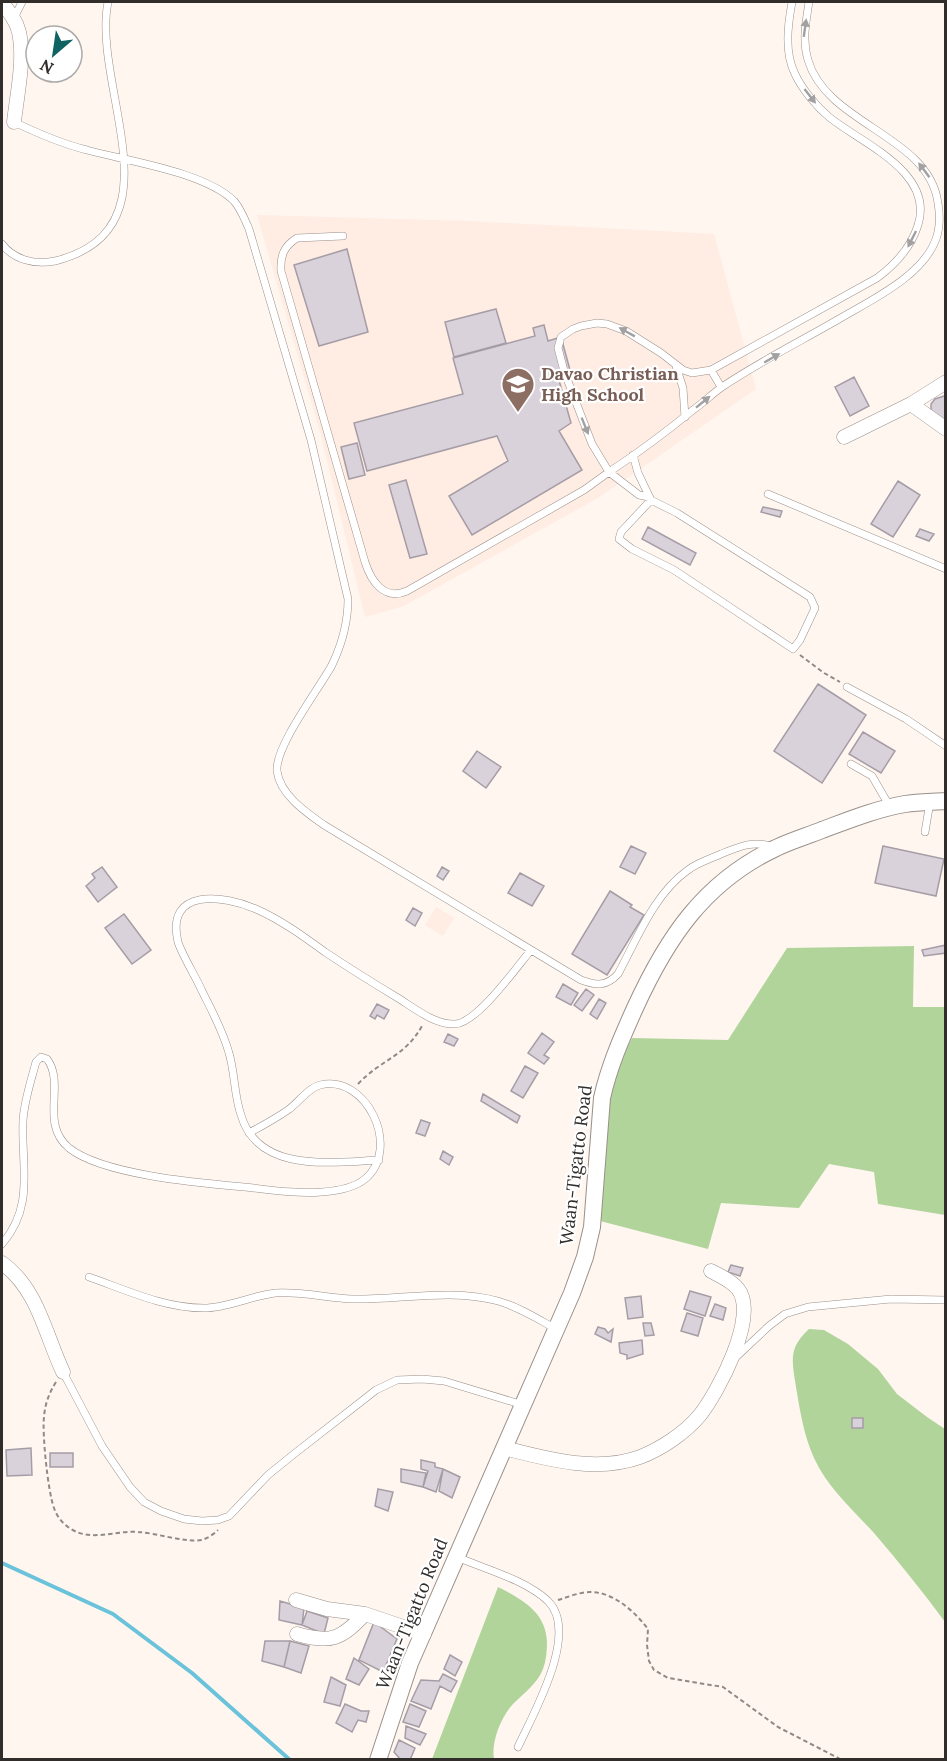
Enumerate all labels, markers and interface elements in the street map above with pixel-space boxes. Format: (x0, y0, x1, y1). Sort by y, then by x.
one-way arrow (800, 18, 809, 37)
north arrow (24, 24, 84, 84)
text: N (36, 55, 57, 79)
one-way arrow (804, 88, 817, 104)
one-way arrow (918, 162, 930, 178)
one-way arrow (907, 231, 917, 248)
one-way arrow (618, 327, 635, 337)
one-way arrow (764, 353, 781, 363)
place label: Davao Christian High School (541, 362, 679, 406)
school or university icon: Davao Christian High School (500, 366, 536, 413)
one-way arrow (695, 396, 710, 409)
one-way arrow (581, 417, 590, 435)
street label: Waan-Tigatto Road (554, 1083, 597, 1246)
street label: Waan-Tigatto Road (371, 1535, 452, 1693)

